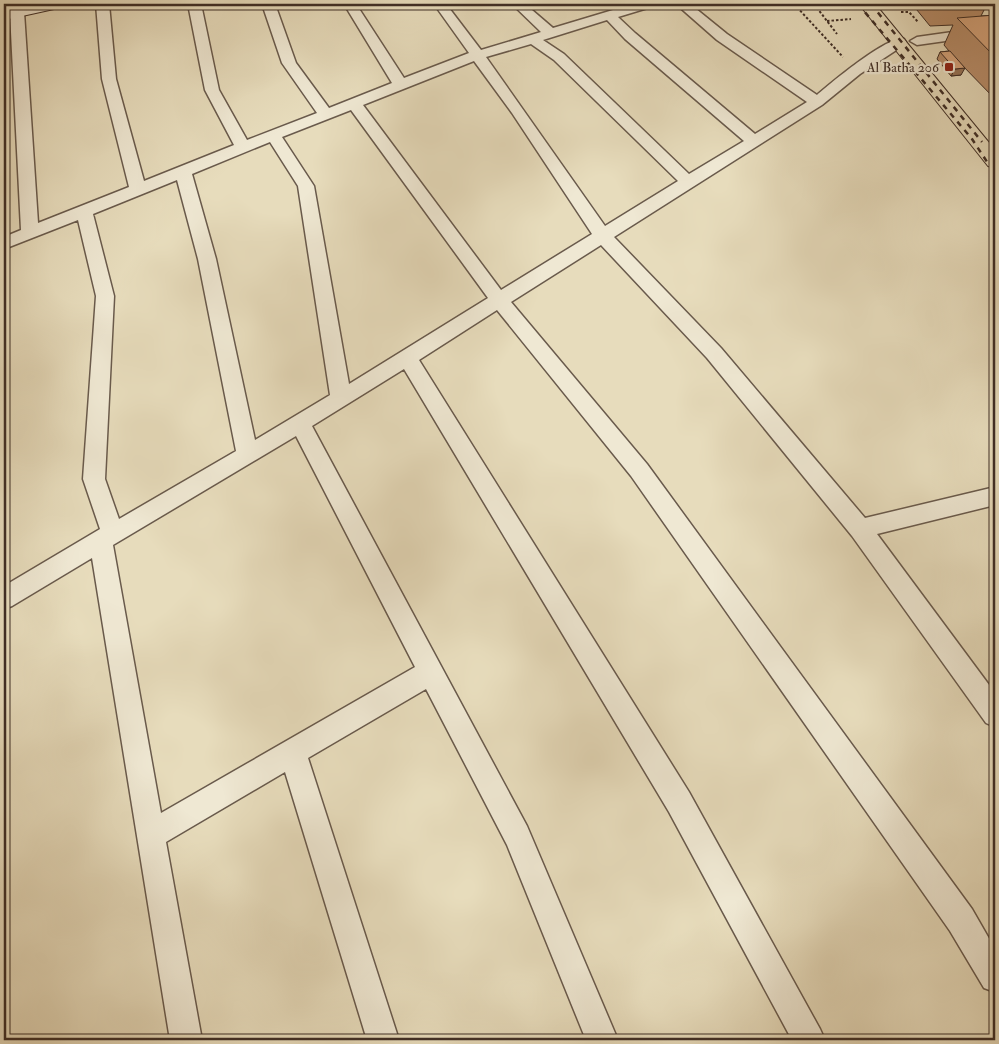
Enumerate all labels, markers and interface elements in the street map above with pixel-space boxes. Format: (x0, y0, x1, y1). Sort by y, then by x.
place label: Al Batha 206 (866, 59, 940, 76)
marker: Al Batha 206 (943, 61, 955, 73)

